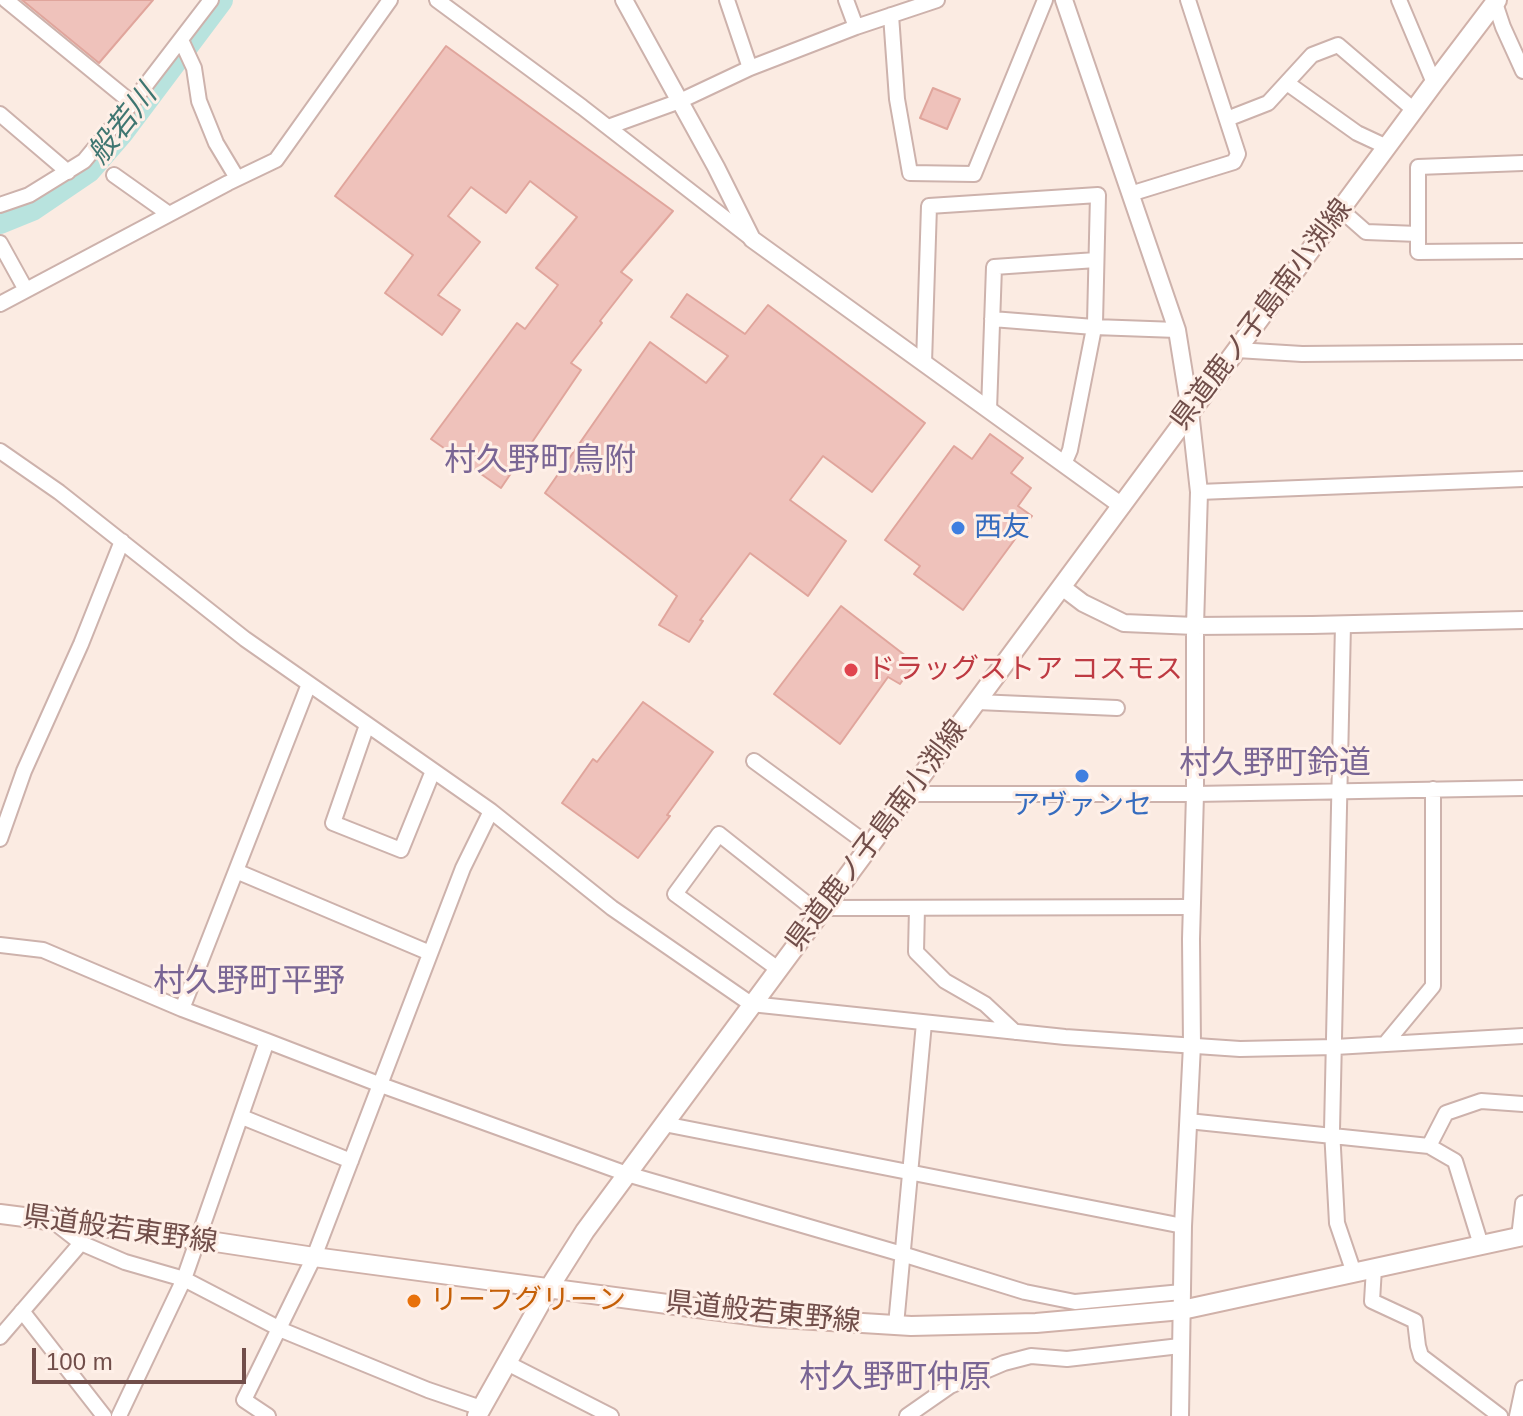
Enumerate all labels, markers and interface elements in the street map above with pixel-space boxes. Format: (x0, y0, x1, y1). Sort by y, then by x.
water label: 般若川 (81, 78, 165, 172)
street label: 県道鹿ノ子島南小渕線 (1164, 193, 1360, 437)
district label: 村久野町鳥附 (444, 442, 636, 480)
place label: 西友 (974, 511, 1030, 545)
marker: 西友 (949, 519, 967, 537)
place label: ドラッグストア コスモス (867, 653, 1183, 687)
marker: ドラッグストア コスモス (842, 661, 860, 679)
street label: 県道鹿ノ子島南小渕線 (779, 714, 975, 958)
district label: 村久野町鈴道 (1179, 745, 1371, 783)
marker: アヴァンセ (1073, 767, 1091, 785)
place label: アヴァンセ (1012, 789, 1152, 823)
district label: 村久野町平野 (153, 963, 345, 1001)
street label: 県道般若東野線 (21, 1200, 219, 1260)
place label: リーフグリーン (430, 1284, 626, 1318)
street label: 県道般若東野線 (664, 1286, 862, 1340)
marker: リーフグリーン (405, 1292, 423, 1310)
scale bar (36, 1332, 250, 1382)
text: 100 m (46, 1348, 113, 1375)
district label: 村久野町仲原 (799, 1359, 991, 1397)

